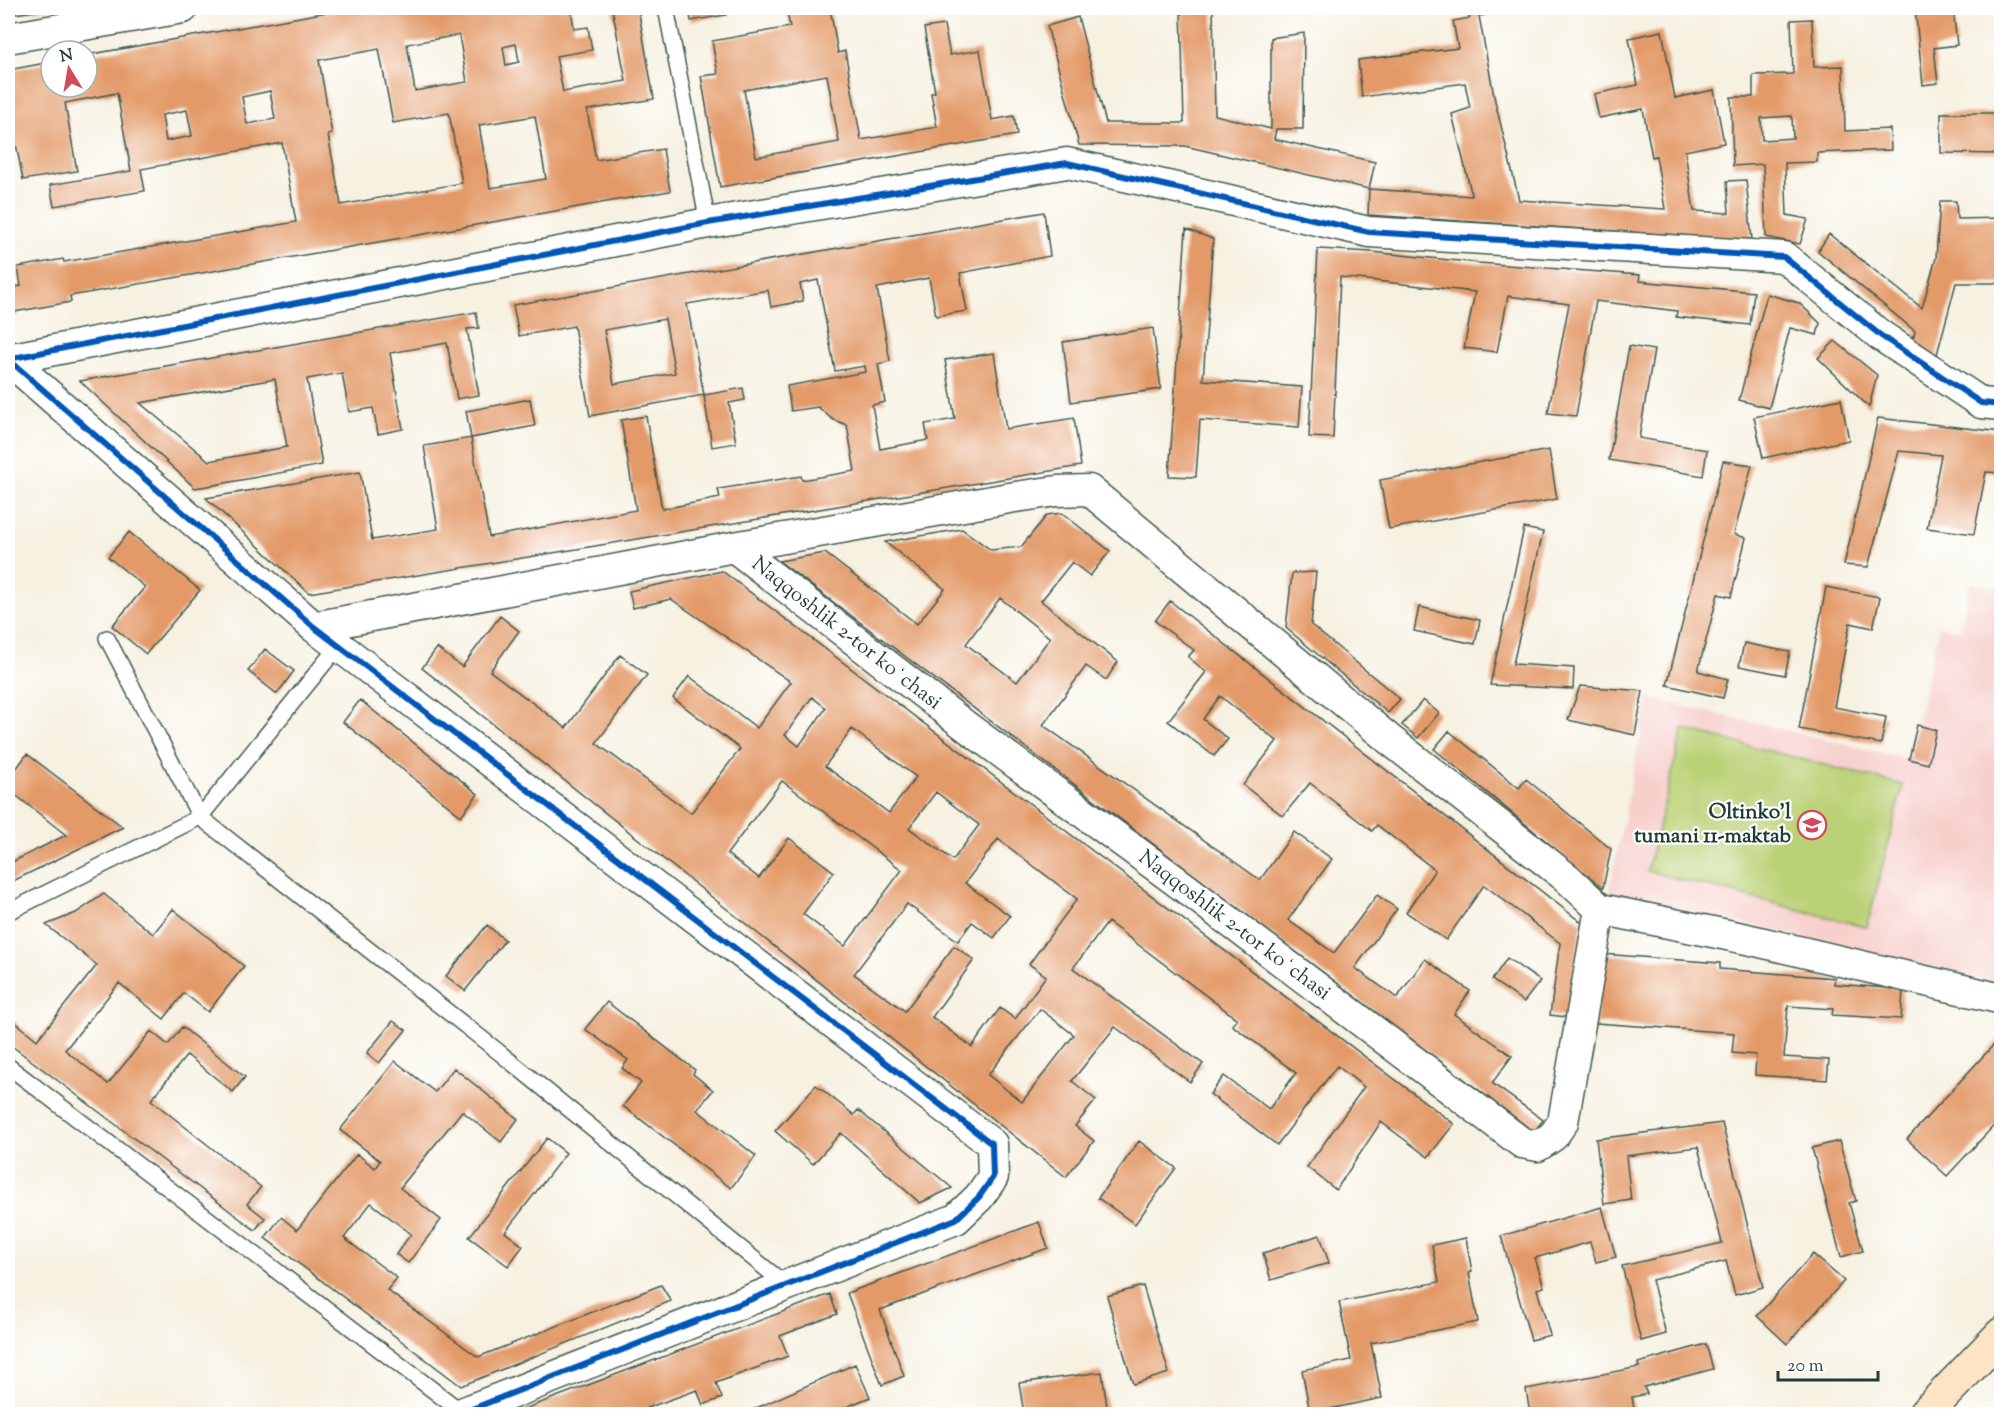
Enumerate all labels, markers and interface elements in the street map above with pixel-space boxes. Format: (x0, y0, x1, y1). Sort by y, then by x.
north arrow (39, 39, 99, 99)
text: N (58, 44, 75, 69)
street label: Naqqoshlik 2-tor koʻchasi (745, 550, 948, 718)
place label: Oltinko'l tumani 11-maktab (1634, 798, 1792, 852)
school or university icon: Oltinko'l tumani 11-maktab (1796, 809, 1828, 841)
street label: Naqqoshlik 2-tor koʻchasi (1131, 844, 1337, 1008)
scale bar (1778, 1344, 1878, 1382)
text: 20 m (1787, 1354, 1824, 1380)

